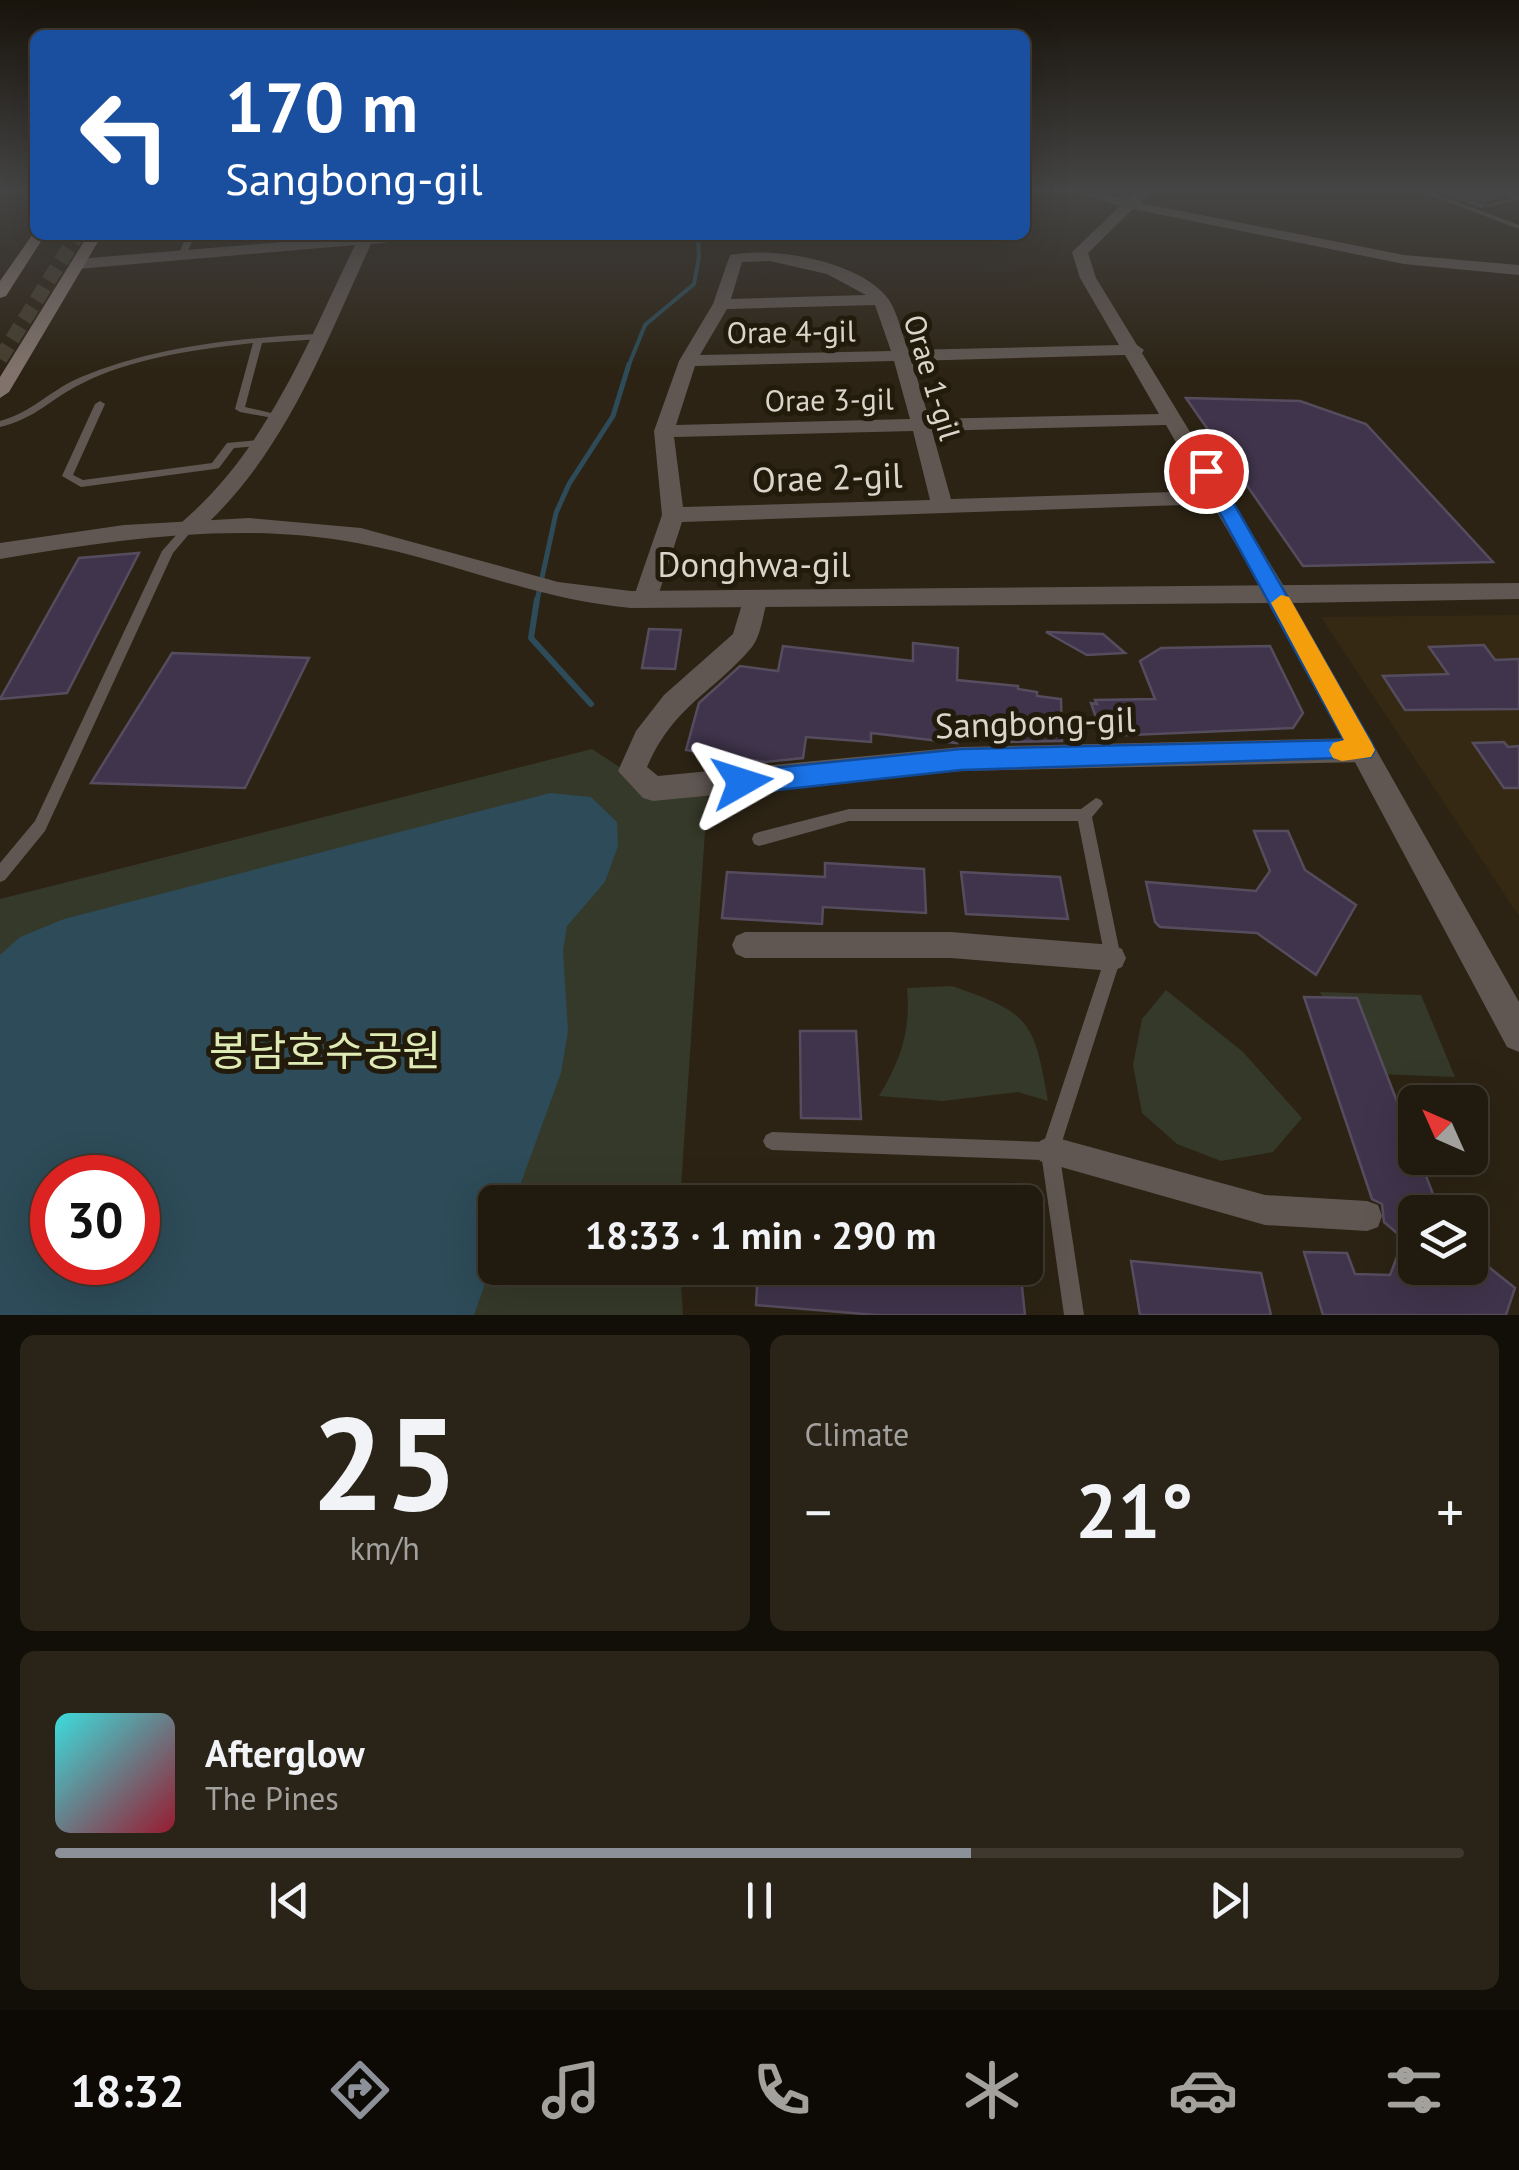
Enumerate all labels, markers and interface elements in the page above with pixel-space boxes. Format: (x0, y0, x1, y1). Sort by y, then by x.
text: 170 m (225, 61, 418, 151)
icon: left (60, 70, 190, 200)
text: Sangbong-gil (225, 149, 483, 207)
street label: Orae 4-gil (726, 310, 856, 352)
street label: Orae 1-gil (896, 310, 971, 445)
street label: Orae 3-gil (764, 378, 894, 420)
pin (1164, 429, 1249, 514)
icon: arrive (1179, 444, 1234, 499)
street label: Orae 2-gil (751, 451, 903, 503)
street label: Donghwa-gil (658, 541, 850, 587)
street label: Sangbong-gil (934, 696, 1136, 748)
position arrow (690, 730, 794, 834)
park label: 봉담호수공원 (209, 1023, 441, 1078)
north arrow (1398, 1085, 1488, 1175)
map controls (1398, 1085, 1488, 1285)
speed limit sign: 30 (30, 1155, 160, 1285)
button: layers (1398, 1195, 1488, 1285)
text: 18:33 · 1 min · 290 m (585, 1210, 936, 1259)
text: 25 (311, 1378, 458, 1546)
text: Climate (805, 1413, 909, 1455)
text: 21° (1075, 1462, 1193, 1559)
text: − (805, 1476, 832, 1547)
text: + (1436, 1476, 1464, 1547)
text: km/h (350, 1527, 420, 1569)
text: Afterglow (205, 1728, 365, 1777)
text: The Pines (205, 1777, 339, 1819)
icon: previous (262, 1873, 317, 1928)
icon: pause (732, 1873, 787, 1928)
icon: next (1202, 1873, 1257, 1928)
icon: directions (325, 2055, 395, 2125)
icon: music (536, 2055, 606, 2125)
icon: phone (747, 2055, 817, 2125)
icon: climate (957, 2055, 1027, 2125)
icon: car (1168, 2055, 1238, 2125)
icon: filters (1379, 2055, 1449, 2125)
text: 18:32 (70, 2061, 185, 2119)

